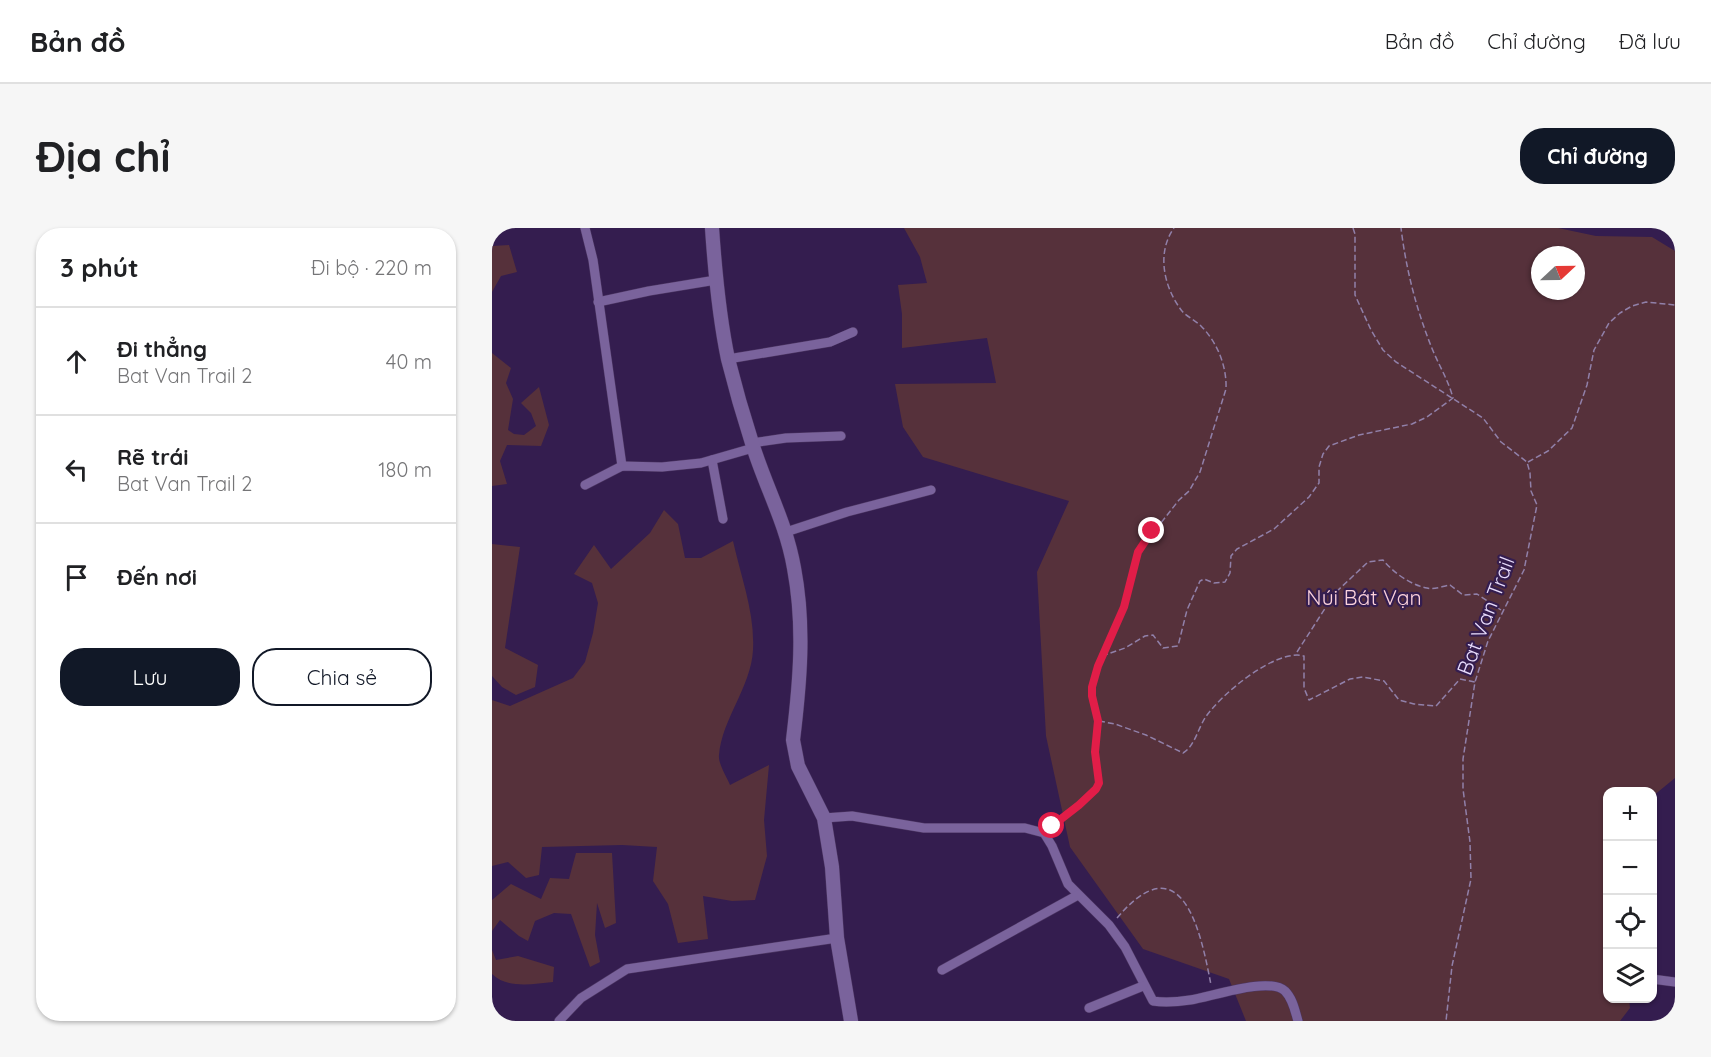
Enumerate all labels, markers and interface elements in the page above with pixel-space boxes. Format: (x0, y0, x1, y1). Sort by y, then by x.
text: Bản đồ (30, 24, 126, 59)
text: Bản đồ (1385, 28, 1454, 54)
text: Chỉ đường (1487, 28, 1586, 54)
text: Đã lưu (1619, 28, 1681, 54)
button: Chỉ đường (1520, 128, 1675, 184)
text: Địa chỉ (36, 130, 170, 183)
north arrow (1531, 246, 1585, 300)
text: 3 phút (60, 251, 139, 284)
text: Đi bộ · 220 m (311, 255, 432, 280)
text: Đi thẳng (117, 335, 207, 363)
icon: ahead (60, 345, 93, 378)
text: 40 m (386, 349, 432, 374)
text: Bat Van Trail 2 (117, 363, 252, 388)
text: Rẽ trái (117, 443, 188, 471)
icon: left (60, 453, 93, 486)
text: 180 m (378, 457, 432, 482)
text: Bat Van Trail 2 (117, 471, 252, 496)
route end (1138, 517, 1164, 543)
street label: Bat Van Trail (1451, 553, 1520, 679)
icon: arrive (60, 561, 93, 594)
text: Đến nơi (117, 563, 197, 591)
park label: Núi Bát Vạn (1306, 584, 1422, 610)
button: Lưu (60, 648, 240, 706)
button: Chia sẻ (252, 648, 432, 706)
map controls (1603, 787, 1657, 1003)
button: + (1603, 787, 1657, 841)
route start (1038, 812, 1064, 838)
button: − (1603, 841, 1657, 895)
button: locate (1603, 895, 1657, 949)
button: layers (1603, 949, 1657, 1003)

